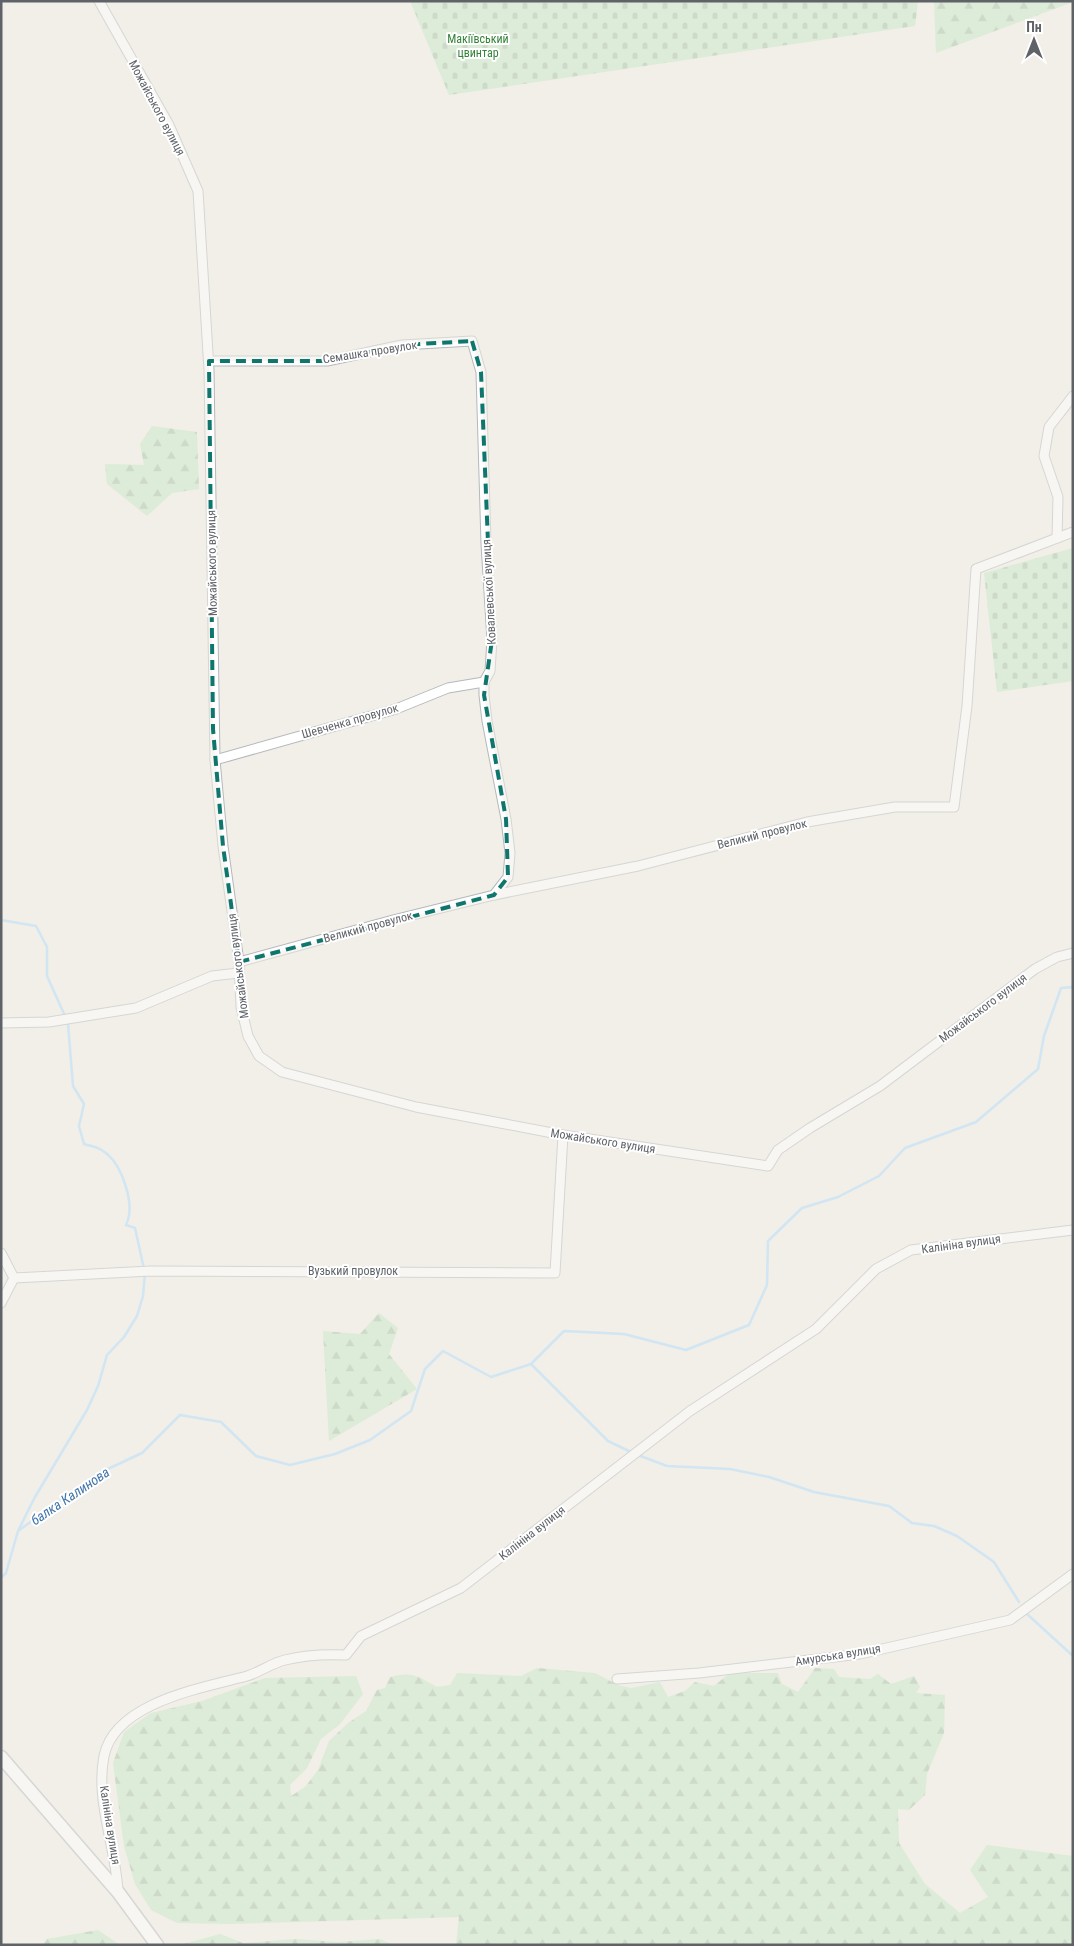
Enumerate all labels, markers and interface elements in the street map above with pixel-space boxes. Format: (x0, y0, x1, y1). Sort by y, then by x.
north arrow (1009, 15, 1059, 65)
text: Пн (1026, 19, 1042, 35)
park label: Макіївський цвинтар (447, 32, 509, 60)
street label: Можайського вулиця (126, 58, 188, 158)
street label: Семашка провулок (322, 338, 418, 366)
street label: Можайського вулиця (204, 510, 220, 616)
street label: Ковалевської вулиця (479, 539, 499, 645)
street label: Шевченка провулок (300, 700, 400, 741)
street label: Великий провулок (716, 816, 808, 852)
street label: Великий провулок (322, 908, 414, 946)
street label: Можайського вулиця (225, 913, 251, 1019)
street label: Можайського вулиця (936, 971, 1030, 1045)
street label: Можайського вулиця (550, 1126, 656, 1156)
street label: Калініна вулиця (920, 1232, 1002, 1256)
street label: Вузький провулок (308, 1264, 398, 1278)
water label: балка Калинова (28, 1464, 112, 1528)
street label: Калініна вулиця (496, 1503, 568, 1563)
street label: Амурська вулиця (794, 1641, 882, 1669)
street label: Калініна вулиця (97, 1784, 123, 1866)

